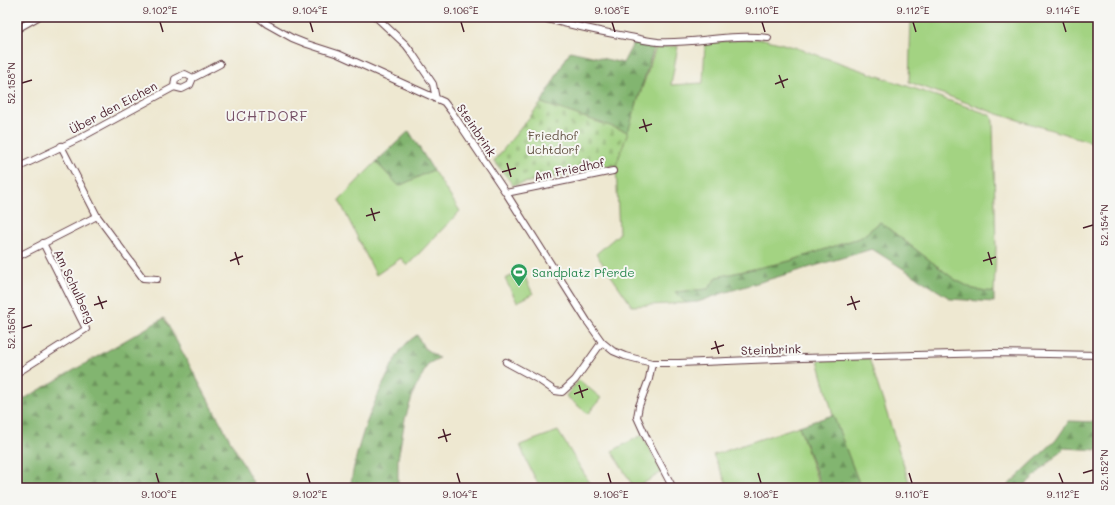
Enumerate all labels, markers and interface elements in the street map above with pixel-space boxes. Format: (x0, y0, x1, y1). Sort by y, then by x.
text: 9.102°E (143, 3, 178, 17)
text: 9.104°E (293, 3, 328, 17)
text: 9.106°E (443, 3, 479, 17)
text: 9.108°E (594, 3, 630, 17)
text: 9.110°E (745, 3, 779, 17)
text: 9.112°E (897, 3, 930, 17)
text: 9.114°E (1046, 3, 1080, 17)
text: 52.158°N (4, 62, 18, 104)
street label: Über den Eichen (66, 77, 160, 137)
street label: Steinbrink (454, 101, 500, 159)
district label: UCHTDORF (226, 106, 308, 125)
park label: Friedhof Uchtdorf (527, 127, 580, 157)
street label: Am Friedhof (532, 154, 606, 184)
text: 52.154°N (1097, 204, 1111, 246)
street label: Am Schulberg (51, 246, 99, 326)
sports icon: Sandplatz Pferde (509, 262, 529, 287)
place label: Sandplatz Pferde (532, 264, 635, 280)
text: 52.156°N (4, 307, 18, 349)
street label: Steinbrink (741, 340, 801, 358)
text: 52.152°N (1097, 449, 1111, 491)
text: 9.100°E (141, 487, 177, 501)
text: 9.102°E (293, 487, 328, 501)
text: 9.104°E (443, 487, 478, 501)
text: 9.106°E (593, 487, 629, 501)
text: 9.108°E (743, 487, 779, 501)
text: 9.110°E (895, 487, 929, 501)
text: 9.112°E (1047, 487, 1080, 501)

